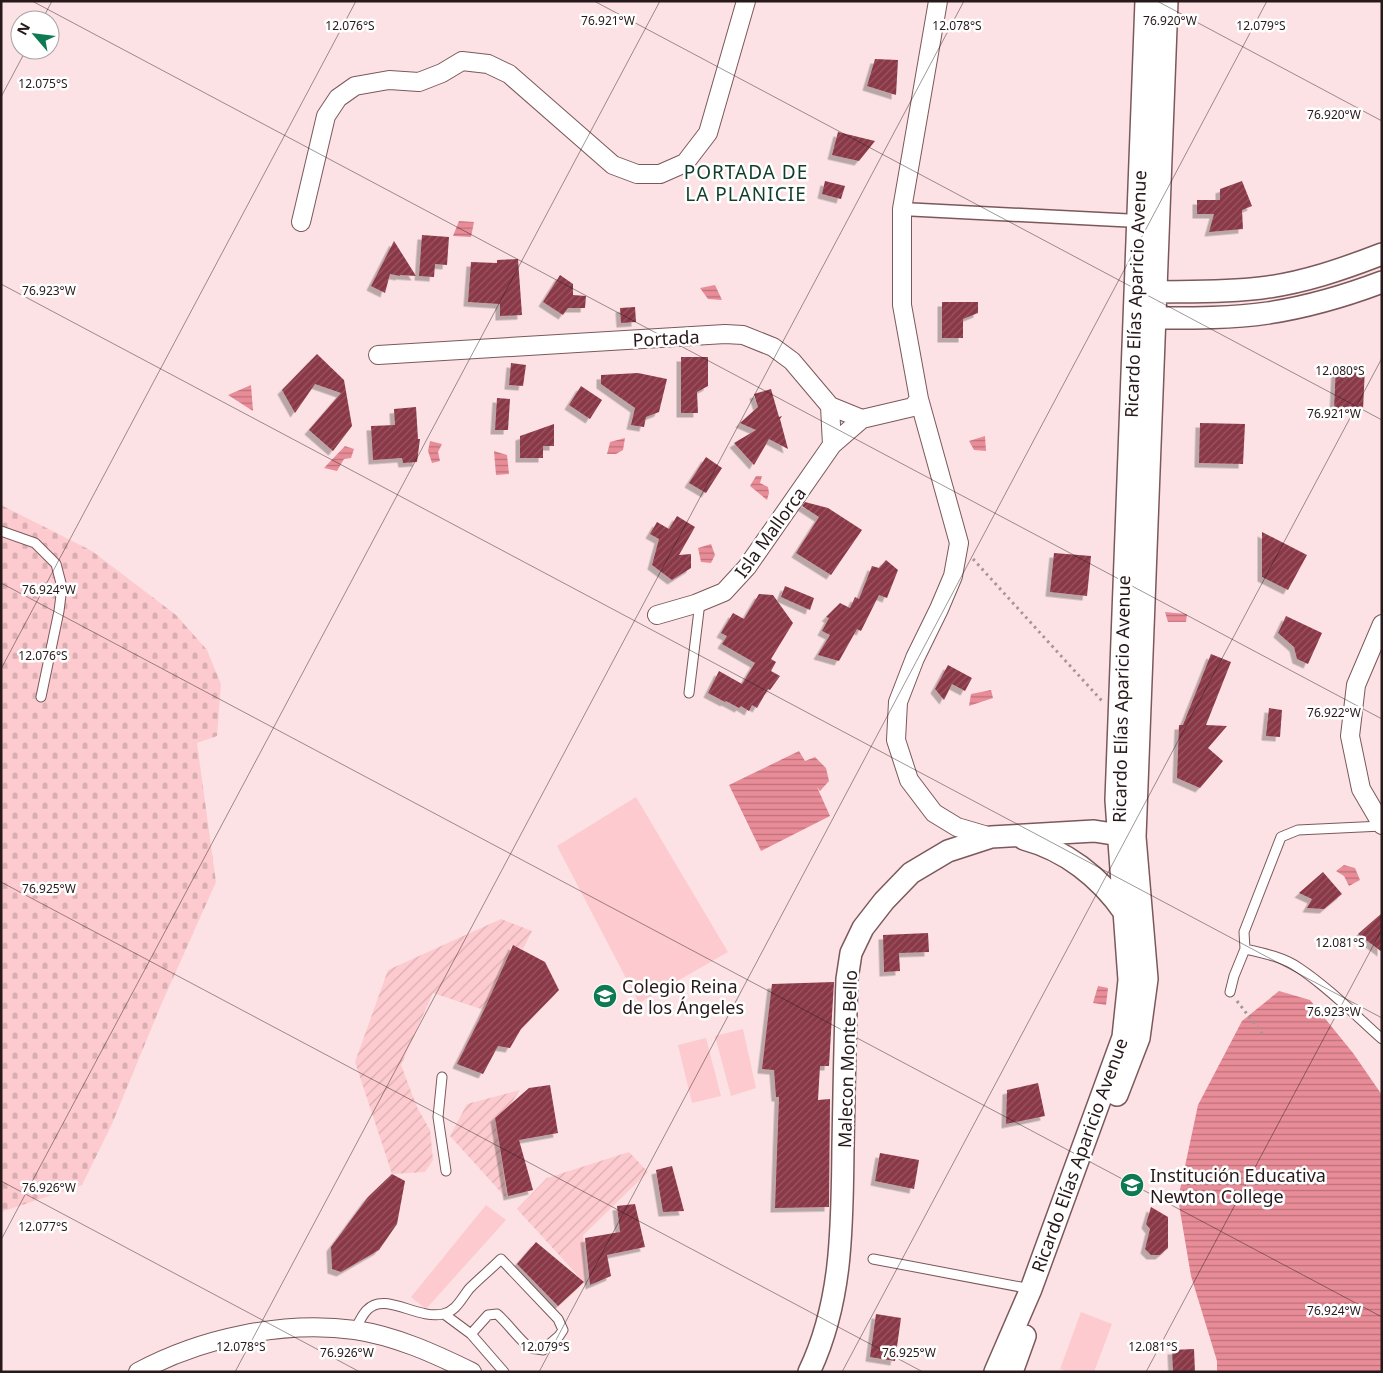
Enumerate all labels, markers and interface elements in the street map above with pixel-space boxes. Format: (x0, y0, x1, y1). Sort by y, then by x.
north arrow (10, 10, 60, 60)
text: 76.921°W (581, 12, 635, 29)
text: 76.920°W (1143, 12, 1197, 29)
text: 12.076°S (325, 17, 375, 34)
text: 12.078°S (932, 17, 982, 34)
text: 12.079°S (1236, 17, 1286, 34)
text: N (12, 19, 34, 38)
text: 12.075°S (18, 75, 68, 92)
text: 76.920°W (1307, 106, 1361, 123)
district label: PORTADA DE LA PLANICIE (684, 159, 808, 207)
street label: Ricardo Elías Aparicio Avenue (1119, 170, 1151, 418)
text: 76.923°W (22, 282, 76, 299)
street label: Portada (632, 324, 700, 352)
text: 12.080°S (1315, 362, 1365, 379)
text: 76.921°W (1307, 405, 1361, 422)
street label: Isla Mallorca (729, 482, 811, 582)
street label: Ricardo Elías Aparicio Avenue (1107, 575, 1135, 823)
text: 76.924°W (22, 581, 76, 598)
text: 12.076°S (18, 647, 68, 664)
text: 76.922°W (1307, 704, 1361, 721)
text: 76.925°W (22, 880, 76, 897)
text: 12.081°S (1315, 934, 1365, 951)
street label: Malecon Monte Bello (832, 970, 862, 1148)
place label: Colegio Reina de los Ángeles (622, 974, 744, 1019)
school or university icon: Colegio Reina de los Ángeles (592, 983, 618, 1009)
text: 76.923°W (1307, 1003, 1361, 1020)
street label: Ricardo Elías Aparicio Avenue (1025, 1034, 1133, 1276)
place label: Institución Educativa Newton College (1150, 1163, 1326, 1208)
school or university icon: Institución Educativa Newton College (1119, 1172, 1145, 1198)
text: 76.926°W (22, 1179, 76, 1196)
text: 12.077°S (18, 1218, 68, 1235)
text: 76.924°W (1307, 1302, 1361, 1319)
text: 12.078°S (216, 1338, 266, 1355)
text: 12.079°S (520, 1338, 570, 1355)
text: 12.081°S (1128, 1338, 1178, 1355)
text: 76.926°W (320, 1344, 374, 1361)
text: 76.925°W (882, 1344, 936, 1361)

